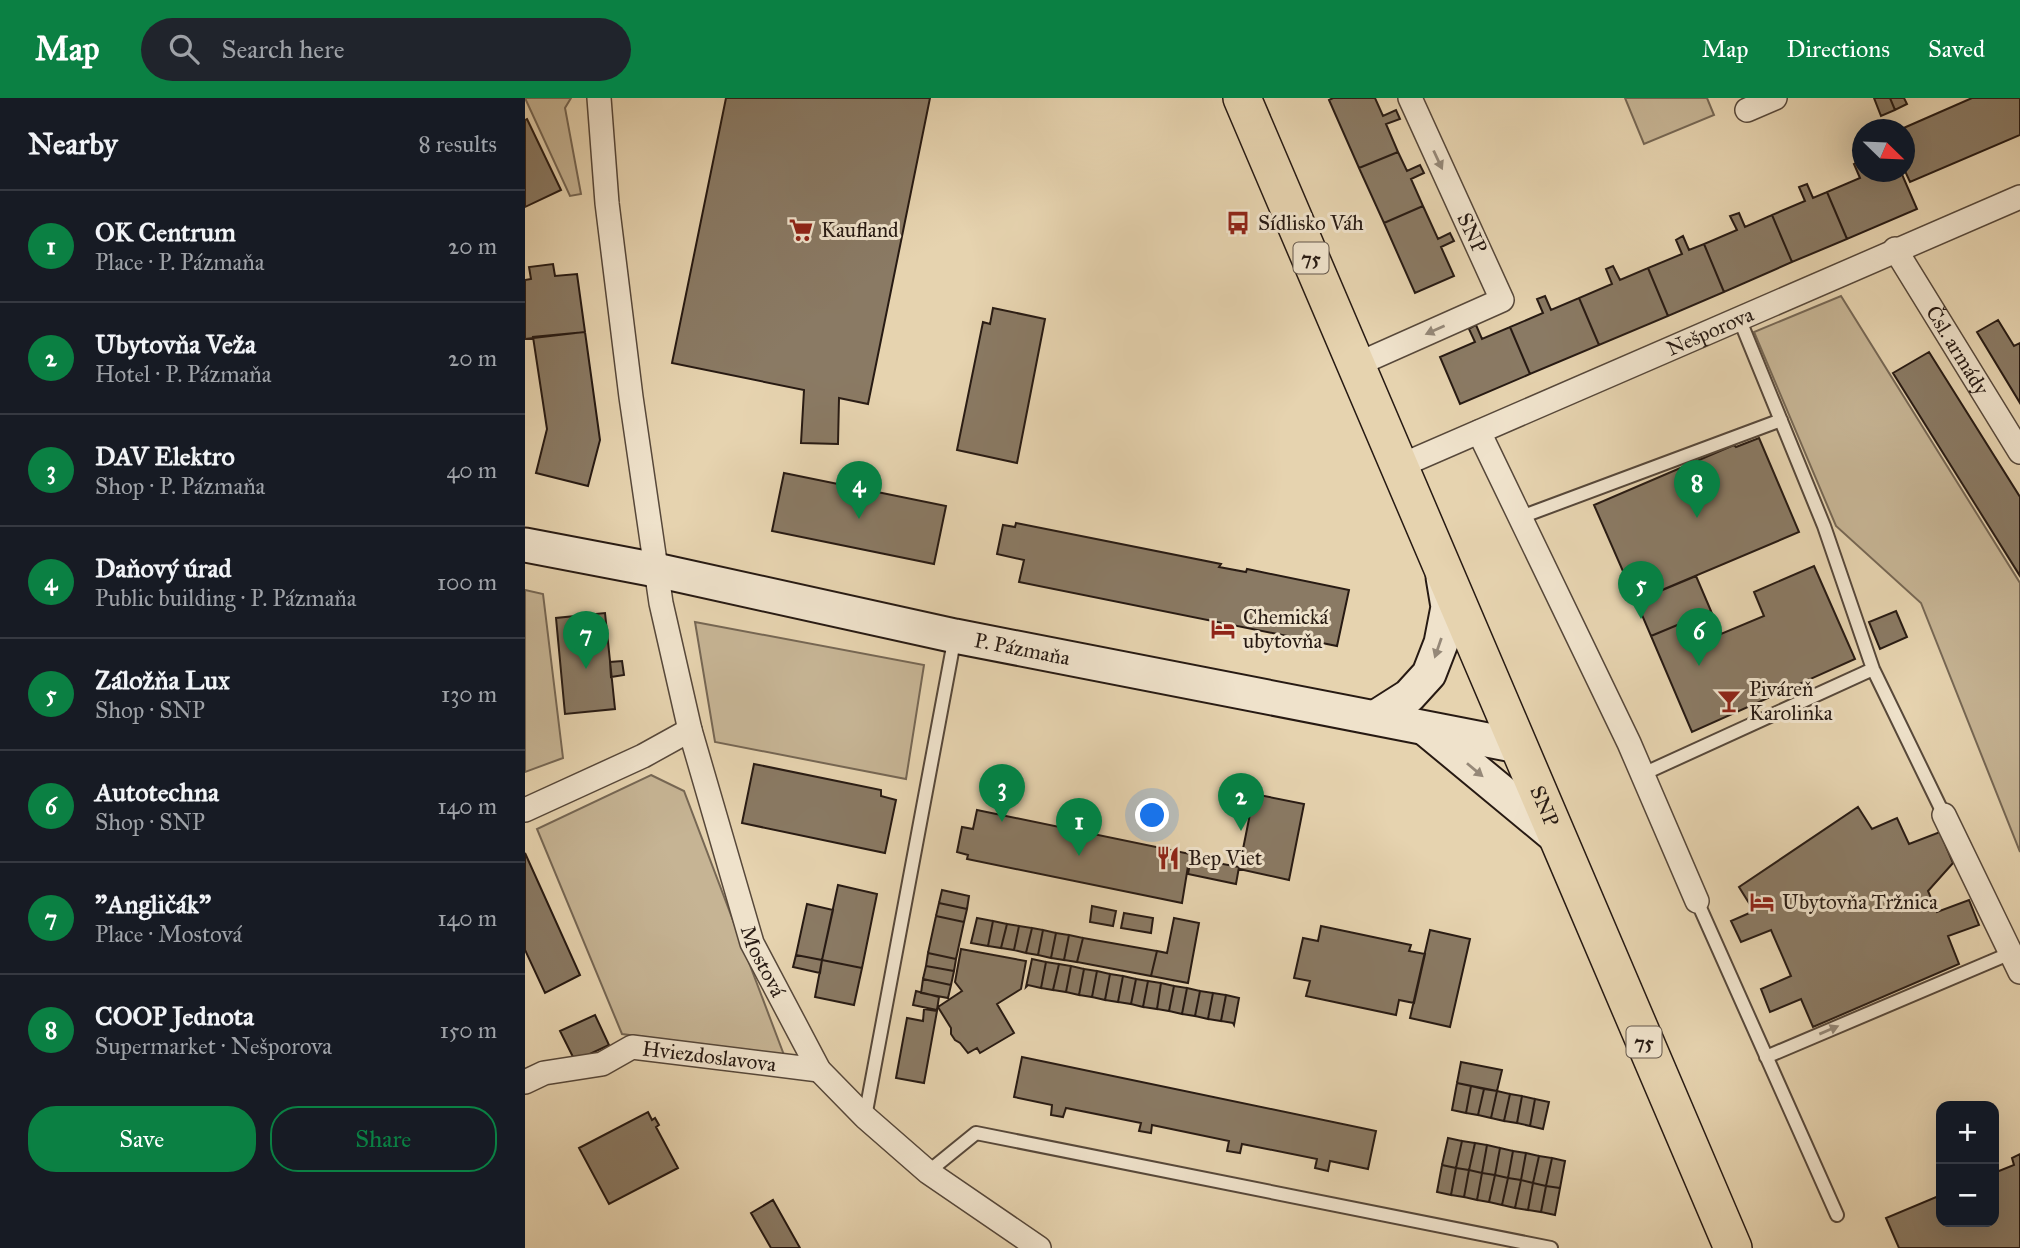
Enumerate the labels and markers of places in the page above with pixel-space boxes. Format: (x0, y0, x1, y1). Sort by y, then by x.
bus stop icon: Sídlisko Váh (1224, 209, 1252, 237)
place label: Sídlisko Váh (1258, 210, 1364, 236)
supermarket icon: Kaufland (787, 216, 815, 244)
place label: Kaufland (821, 217, 899, 243)
pin: 8 (1674, 460, 1720, 518)
pin: 4 (836, 461, 882, 519)
pin: 5 (1618, 561, 1664, 619)
place label: Chemická ubytovňa (1243, 604, 1329, 654)
pin: 6 (1676, 608, 1722, 666)
pin: 7 (563, 611, 609, 669)
hotel icon: Chemická ubytovňa (1209, 615, 1237, 643)
place label: Piváreň Karolinka (1749, 676, 1833, 726)
bar icon: Piváreň Karolinka (1715, 687, 1743, 715)
pin: 3 (979, 764, 1025, 822)
pin: 2 (1218, 773, 1264, 831)
pin: 1 (1056, 798, 1102, 856)
restaurant icon: Bep Viet (1154, 844, 1182, 872)
place label: Bep Viet (1188, 845, 1263, 871)
hotel icon: Ubytovňa Tržnica (1748, 888, 1776, 916)
place label: Ubytovňa Tržnica (1782, 889, 1938, 915)

